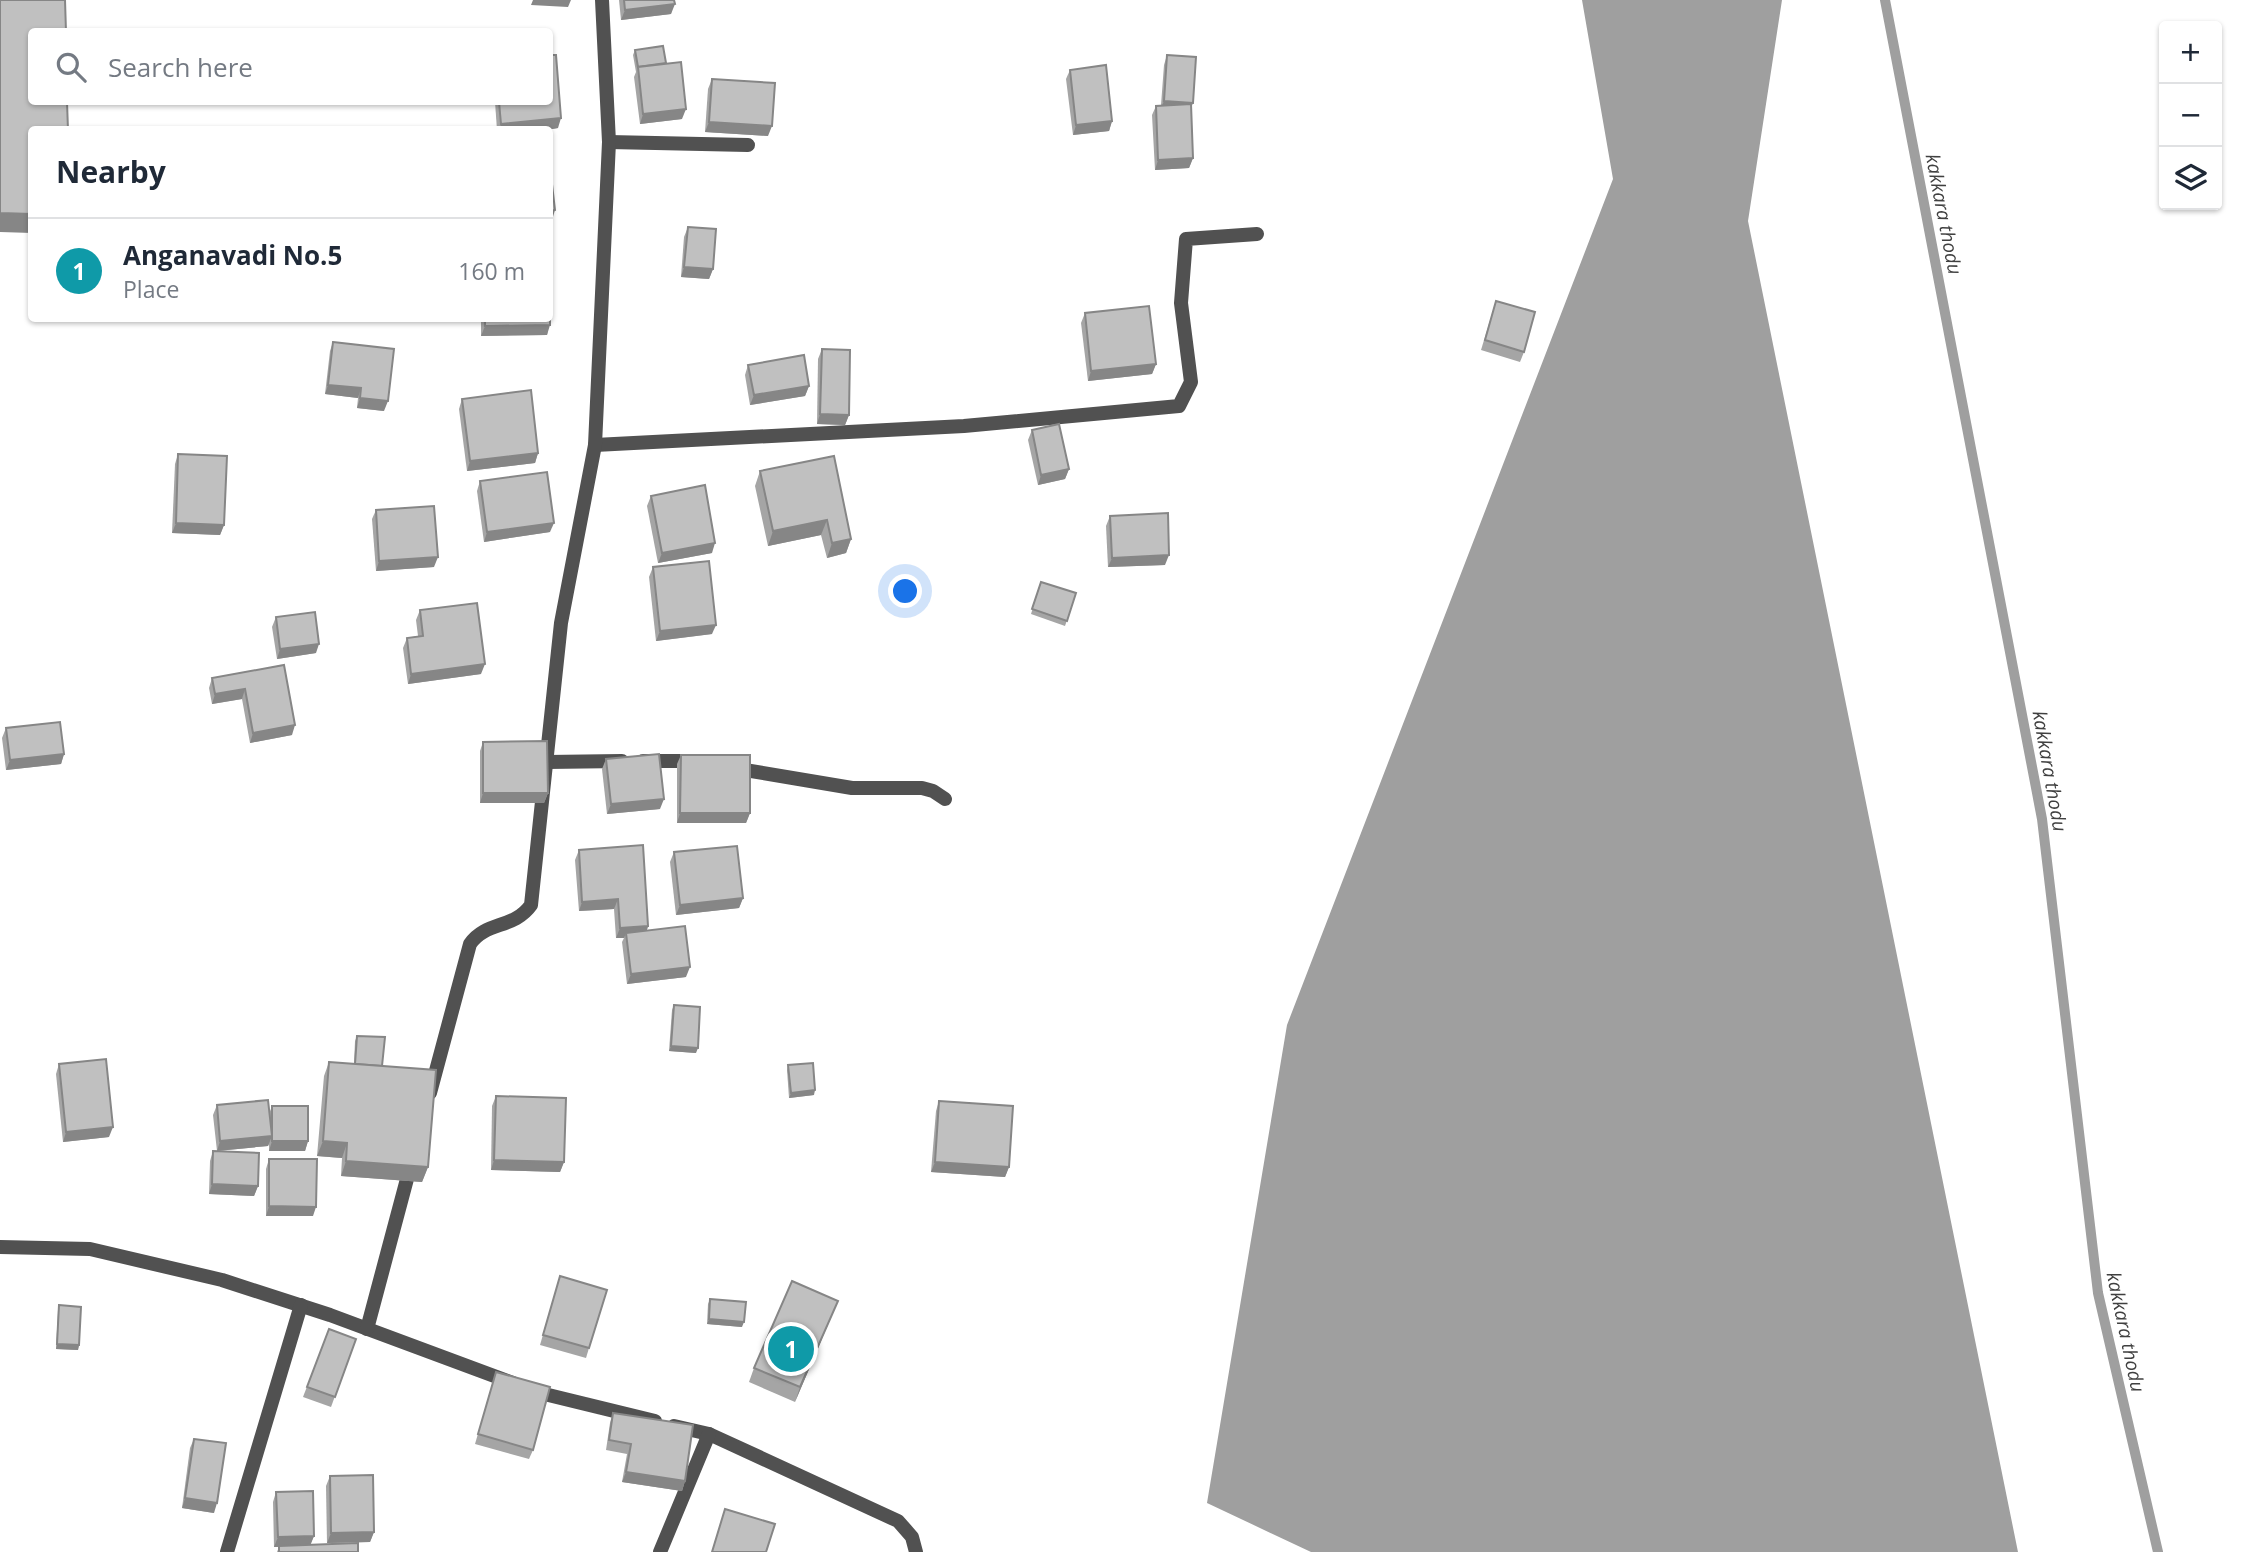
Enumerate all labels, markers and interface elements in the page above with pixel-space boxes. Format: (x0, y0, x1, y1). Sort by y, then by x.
map controls (2159, 21, 2222, 210)
button: + (2159, 21, 2222, 84)
search box (28, 28, 553, 105)
icon: search (52, 48, 90, 86)
text: Search here (108, 49, 253, 85)
button: − (2159, 84, 2222, 147)
button: layers (2159, 147, 2222, 210)
text: Nearby (56, 151, 166, 192)
water label: kakkara thodu (1920, 151, 1968, 277)
text: Anganavadi No.5 (123, 237, 342, 273)
text: 1 (72, 255, 86, 287)
text: 160 m (458, 255, 525, 287)
text: Place (123, 273, 179, 305)
your location (888, 574, 922, 608)
water label: kakkara thodu (2027, 708, 2073, 834)
water label: kakkara thodu (2101, 1269, 2151, 1395)
pin: 1 (768, 1323, 814, 1375)

